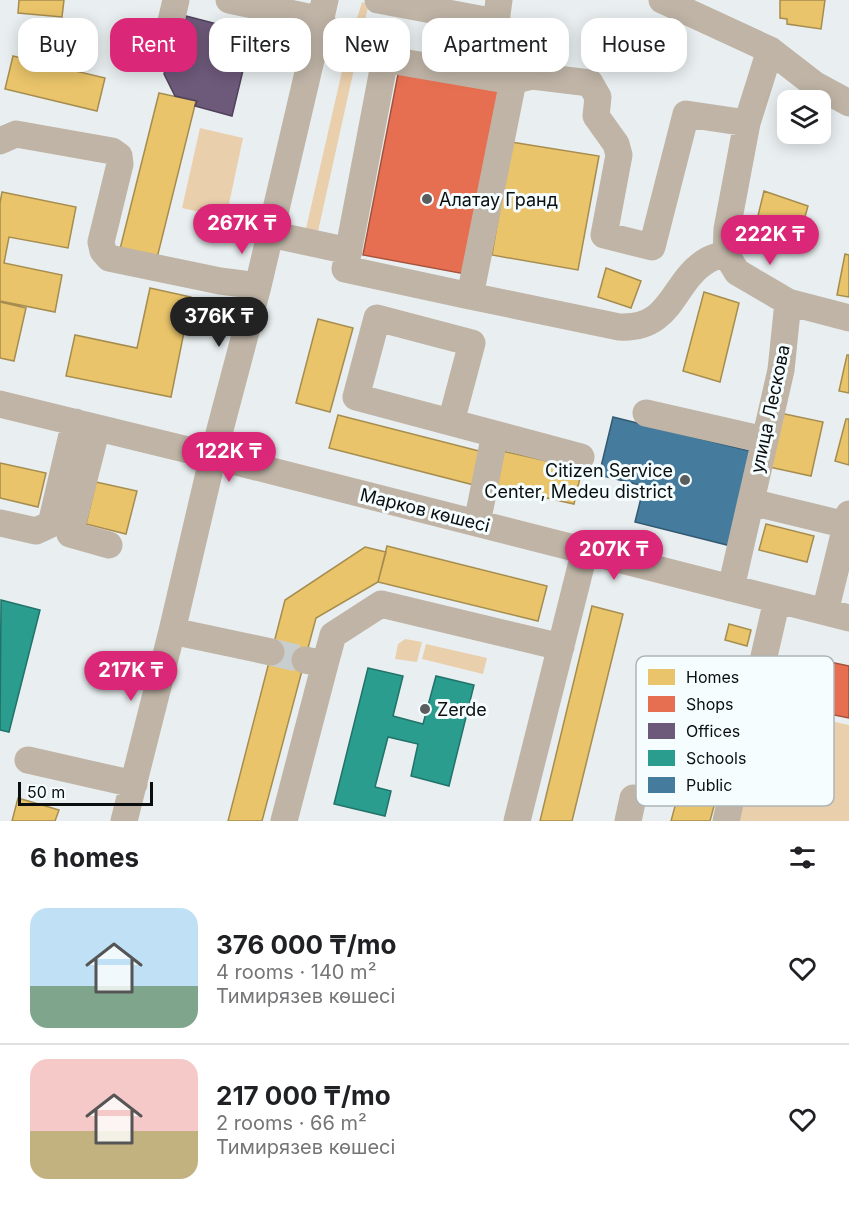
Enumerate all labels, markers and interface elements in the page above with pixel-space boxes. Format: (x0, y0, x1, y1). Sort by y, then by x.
chip: Buy (18, 18, 98, 72)
chip: Rent (110, 18, 197, 72)
chip: Filters (209, 18, 311, 72)
chip: New (323, 18, 410, 72)
chip: Apartment (422, 18, 569, 72)
chip: House (581, 18, 687, 72)
map controls (777, 90, 831, 144)
button: layers (777, 90, 831, 144)
place label: Алатау Гранд (439, 189, 558, 210)
marker: Алатау Гранд (420, 192, 434, 206)
pin: 267K ₸ (193, 204, 291, 255)
text: 267K ₸ (207, 211, 277, 235)
pin: 222K ₸ (721, 215, 819, 266)
text: 222K ₸ (735, 222, 805, 246)
pin: 376K ₸ (170, 297, 268, 348)
text: 376K ₸ (184, 304, 254, 328)
street label: улица Лескова (746, 343, 794, 475)
pin: 122K ₸ (180, 432, 278, 483)
text: 122K ₸ (196, 439, 262, 463)
place label: Citizen Service Center, Medeu district (484, 460, 673, 502)
marker: Citizen Service Center, Medeu district (678, 473, 692, 487)
street label: Марков көшесі (358, 484, 492, 536)
pin: 207K ₸ (565, 530, 663, 581)
text: 207K ₸ (579, 537, 649, 561)
pin: 217K ₸ (82, 651, 180, 702)
legend (636, 656, 834, 806)
text: 217K ₸ (98, 658, 164, 682)
text: Homes (686, 667, 739, 687)
text: Shops (686, 694, 734, 714)
place label: Zerde (437, 699, 487, 720)
marker: Zerde (418, 702, 432, 716)
text: Offices (686, 721, 740, 741)
text: Schools (686, 748, 746, 768)
text: Public (686, 775, 732, 795)
scale bar (18, 779, 153, 806)
text: 50 m (27, 782, 65, 802)
icon: filters (786, 841, 819, 874)
text: 6 homes (30, 842, 139, 873)
text: 376 000 ₸/mo (216, 929, 396, 960)
icon: home (78, 932, 150, 1004)
icon: heart (786, 952, 819, 985)
text: 4 rooms · 140 m² (216, 960, 376, 984)
text: Тимирязев көшесі (216, 984, 395, 1008)
text: 217 000 ₸/mo (216, 1080, 391, 1111)
icon: home (78, 1083, 150, 1155)
icon: heart (786, 1103, 819, 1136)
text: 2 rooms · 66 m² (216, 1111, 367, 1135)
text: Тимирязев көшесі (216, 1135, 395, 1159)

